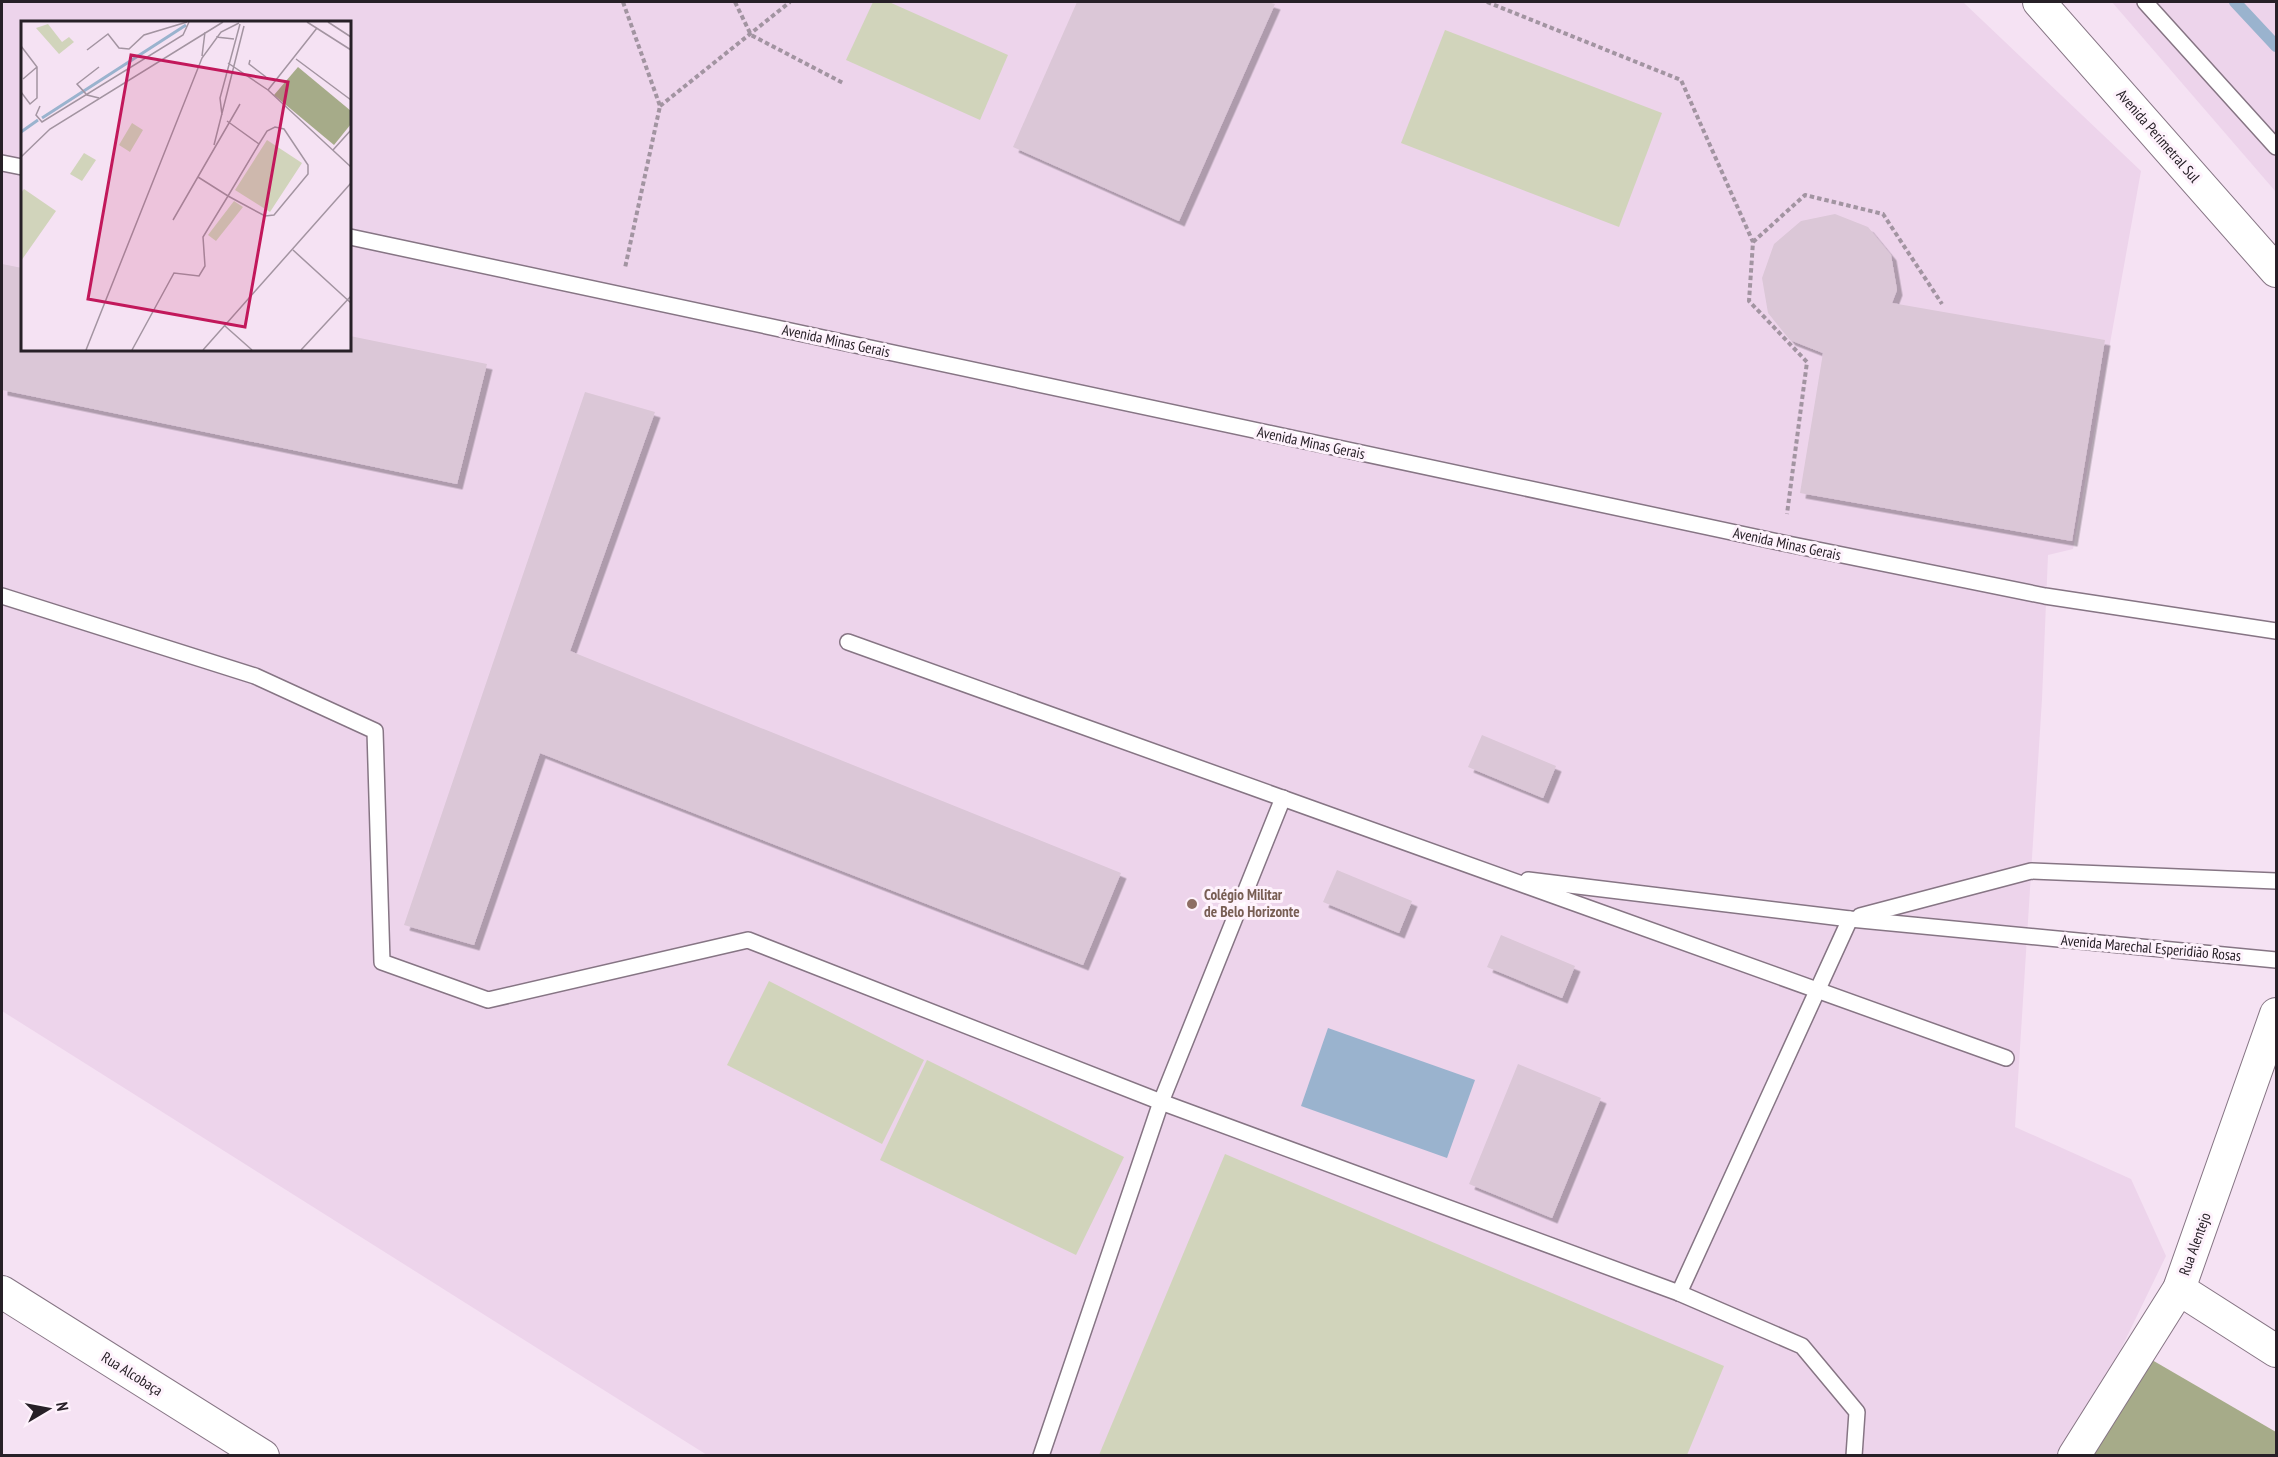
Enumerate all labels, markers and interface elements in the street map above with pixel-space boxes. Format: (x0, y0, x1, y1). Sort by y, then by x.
inset map (21, 21, 351, 351)
street label: Avenida Perimetral Sul (2113, 85, 2204, 187)
street label: Avenida Minas Gerais (780, 320, 892, 361)
street label: Avenida Minas Gerais (1255, 422, 1367, 463)
street label: Avenida Minas Gerais (1731, 523, 1843, 564)
place label: Colégio Militar de Belo Horizonte (1204, 885, 1300, 921)
marker: Colégio Militar de Belo Horizonte (1185, 897, 1199, 911)
street label: Avenida Marechal Esperidião Rosas (2060, 930, 2242, 965)
street label: Rua Alentejo (2174, 1210, 2215, 1278)
street label: Rua Alcobaça (98, 1347, 166, 1400)
north arrow (18, 1379, 78, 1439)
text: N (52, 1400, 73, 1412)

